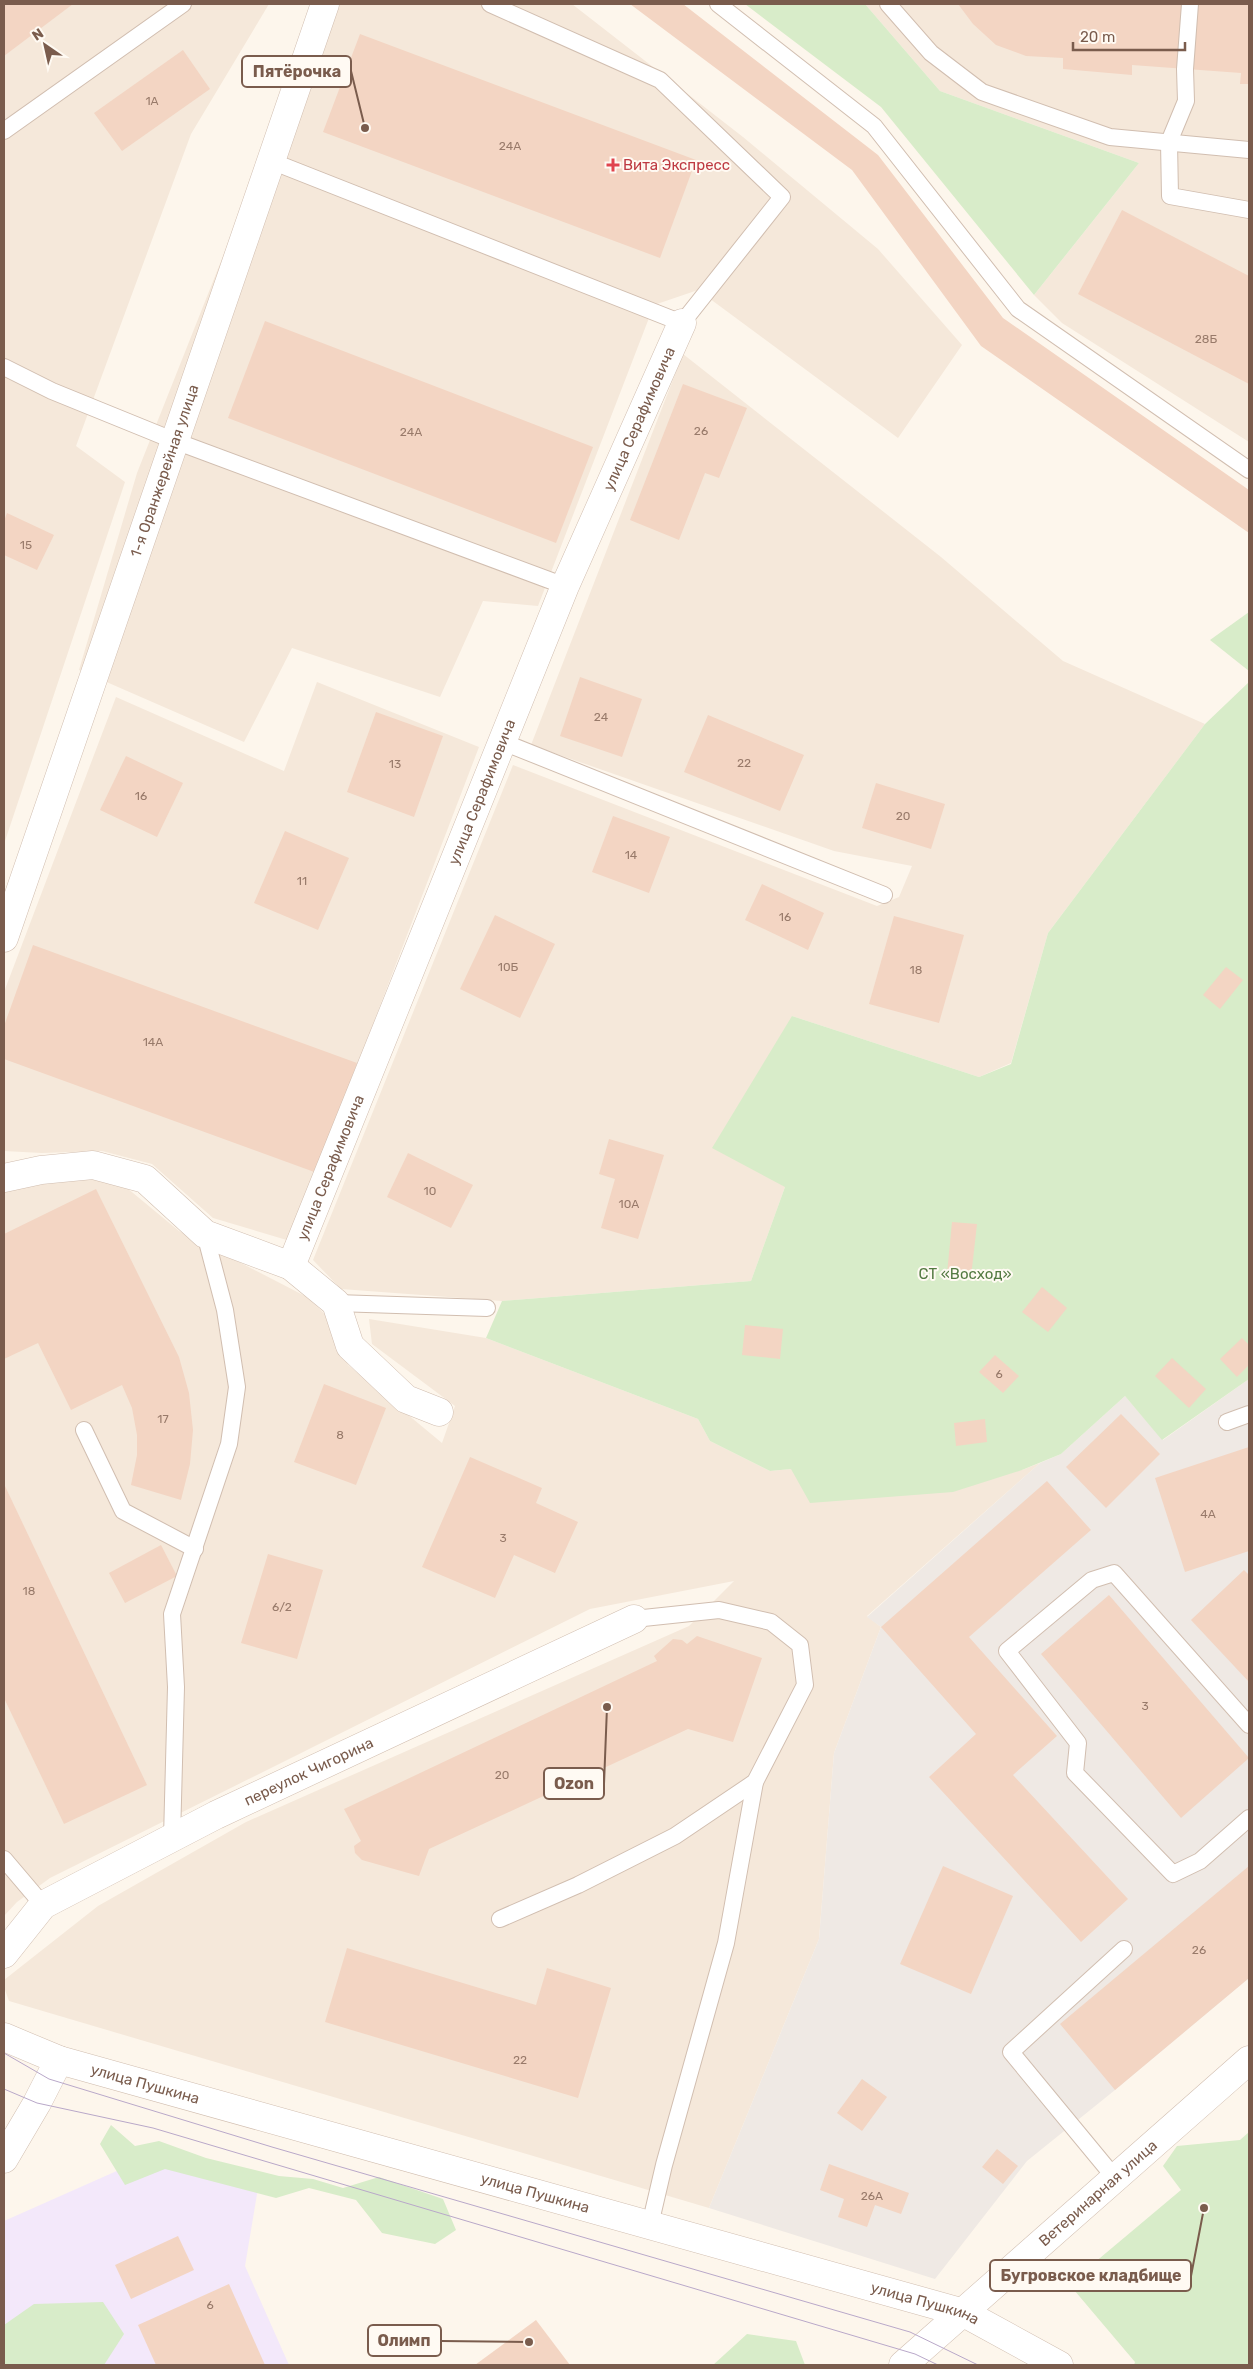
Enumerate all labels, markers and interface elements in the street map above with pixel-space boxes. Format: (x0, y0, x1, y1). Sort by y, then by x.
north arrow (20, 20, 70, 70)
scale bar (1073, 20, 1186, 52)
text: N (29, 25, 47, 45)
text: 20 m (1080, 28, 1115, 46)
callout: Пятёрочка (242, 56, 351, 87)
text: Пятёрочка (253, 62, 341, 81)
house number: 1А (145, 94, 159, 108)
house number: 24А (499, 139, 521, 153)
place label: Вита Экспресс (623, 156, 730, 174)
marker: Вита Экспресс (607, 159, 619, 171)
house number: 28Б (1195, 332, 1217, 346)
street label: улица Серафимовича (600, 344, 679, 494)
street label: 1-я Оранжерейная улица (127, 382, 203, 560)
house number: 26 (694, 424, 708, 438)
house number: 24А (400, 425, 422, 439)
house number: 15 (20, 538, 32, 552)
house number: 24 (594, 710, 609, 724)
street label: улица Серафимовича (445, 717, 519, 867)
house number: 22 (737, 756, 751, 770)
house number: 13 (389, 757, 401, 771)
house number: 16 (135, 789, 147, 803)
house number: 20 (896, 809, 910, 823)
house number: 14 (625, 848, 638, 862)
house number: 11 (297, 874, 307, 888)
house number: 16 (779, 910, 791, 924)
house number: 10Б (498, 960, 519, 974)
house number: 18 (910, 963, 922, 977)
house number: 14А (143, 1035, 163, 1049)
street label: улица Серафимовича (293, 1092, 368, 1243)
house number: 10 (424, 1184, 436, 1198)
house number: 10А (619, 1197, 639, 1211)
park label: СТ «Восход» (918, 1265, 1012, 1283)
house number: 6 (995, 1367, 1003, 1381)
house number: 17 (157, 1412, 169, 1426)
house number: 8 (336, 1428, 344, 1442)
house number: 4А (1200, 1507, 1216, 1521)
house number: 3 (499, 1531, 507, 1545)
house number: 18 (23, 1584, 35, 1598)
house number: 6/2 (272, 1600, 292, 1614)
house number: 3 (1141, 1699, 1149, 1713)
street label: переулок Чигорина (241, 1734, 376, 1810)
house number: 20 (495, 1768, 509, 1782)
callout: Ozon (544, 1768, 604, 1799)
text: Ozon (554, 1774, 594, 1793)
house number: 26 (1192, 1943, 1206, 1957)
house number: 22 (513, 2053, 527, 2067)
street label: улица Пушкина (89, 2060, 202, 2108)
street label: Ветеринарная улица (1035, 2136, 1161, 2250)
street label: улица Пушкина (479, 2169, 592, 2217)
house number: 26А (861, 2189, 883, 2203)
callout: Бугровское кладбище (990, 2260, 1191, 2291)
text: Бугровское кладбище (1000, 2266, 1182, 2285)
street label: улица Пушкина (869, 2278, 982, 2328)
house number: 6 (206, 2298, 214, 2312)
callout: Олимп (368, 2325, 441, 2356)
text: Олимп (377, 2331, 431, 2350)

